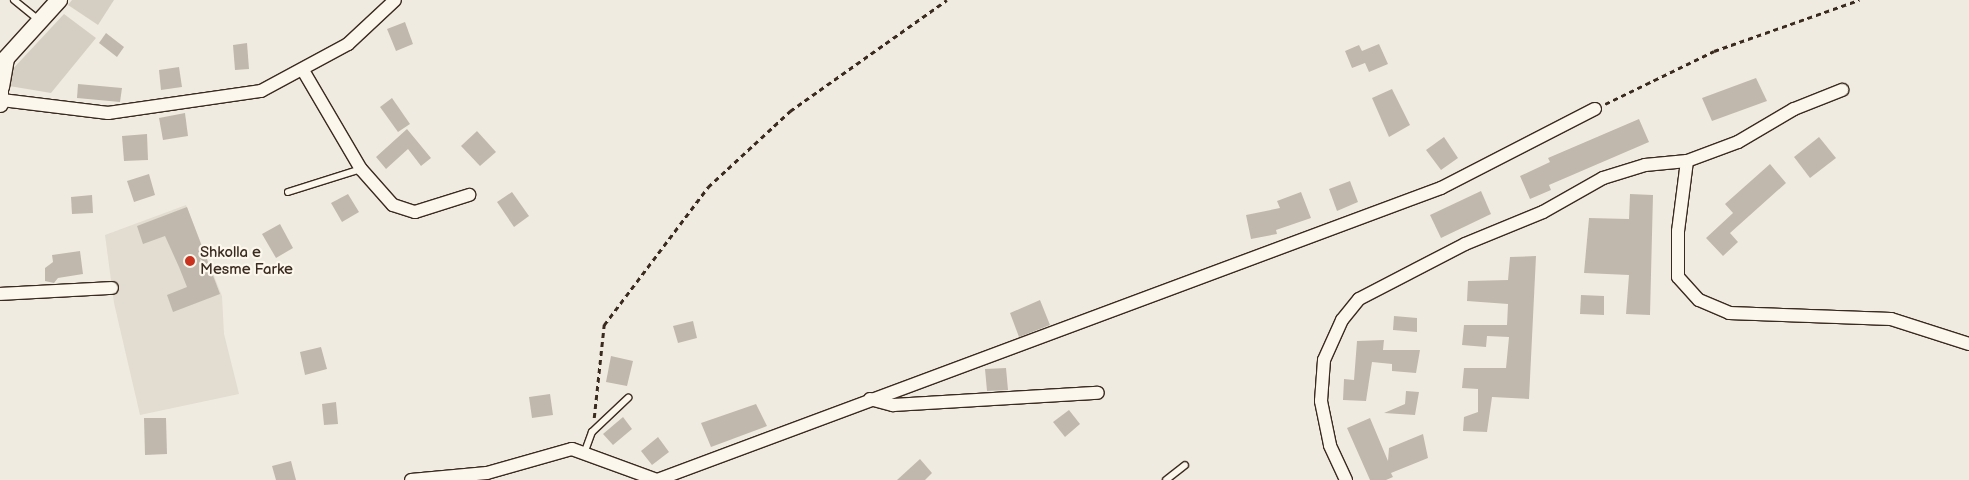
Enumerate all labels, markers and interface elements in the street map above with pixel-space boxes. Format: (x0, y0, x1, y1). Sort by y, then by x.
place label: Shkolla e Mesme Farke (200, 243, 293, 278)
marker: Shkolla e Mesme Farke (184, 255, 196, 267)

